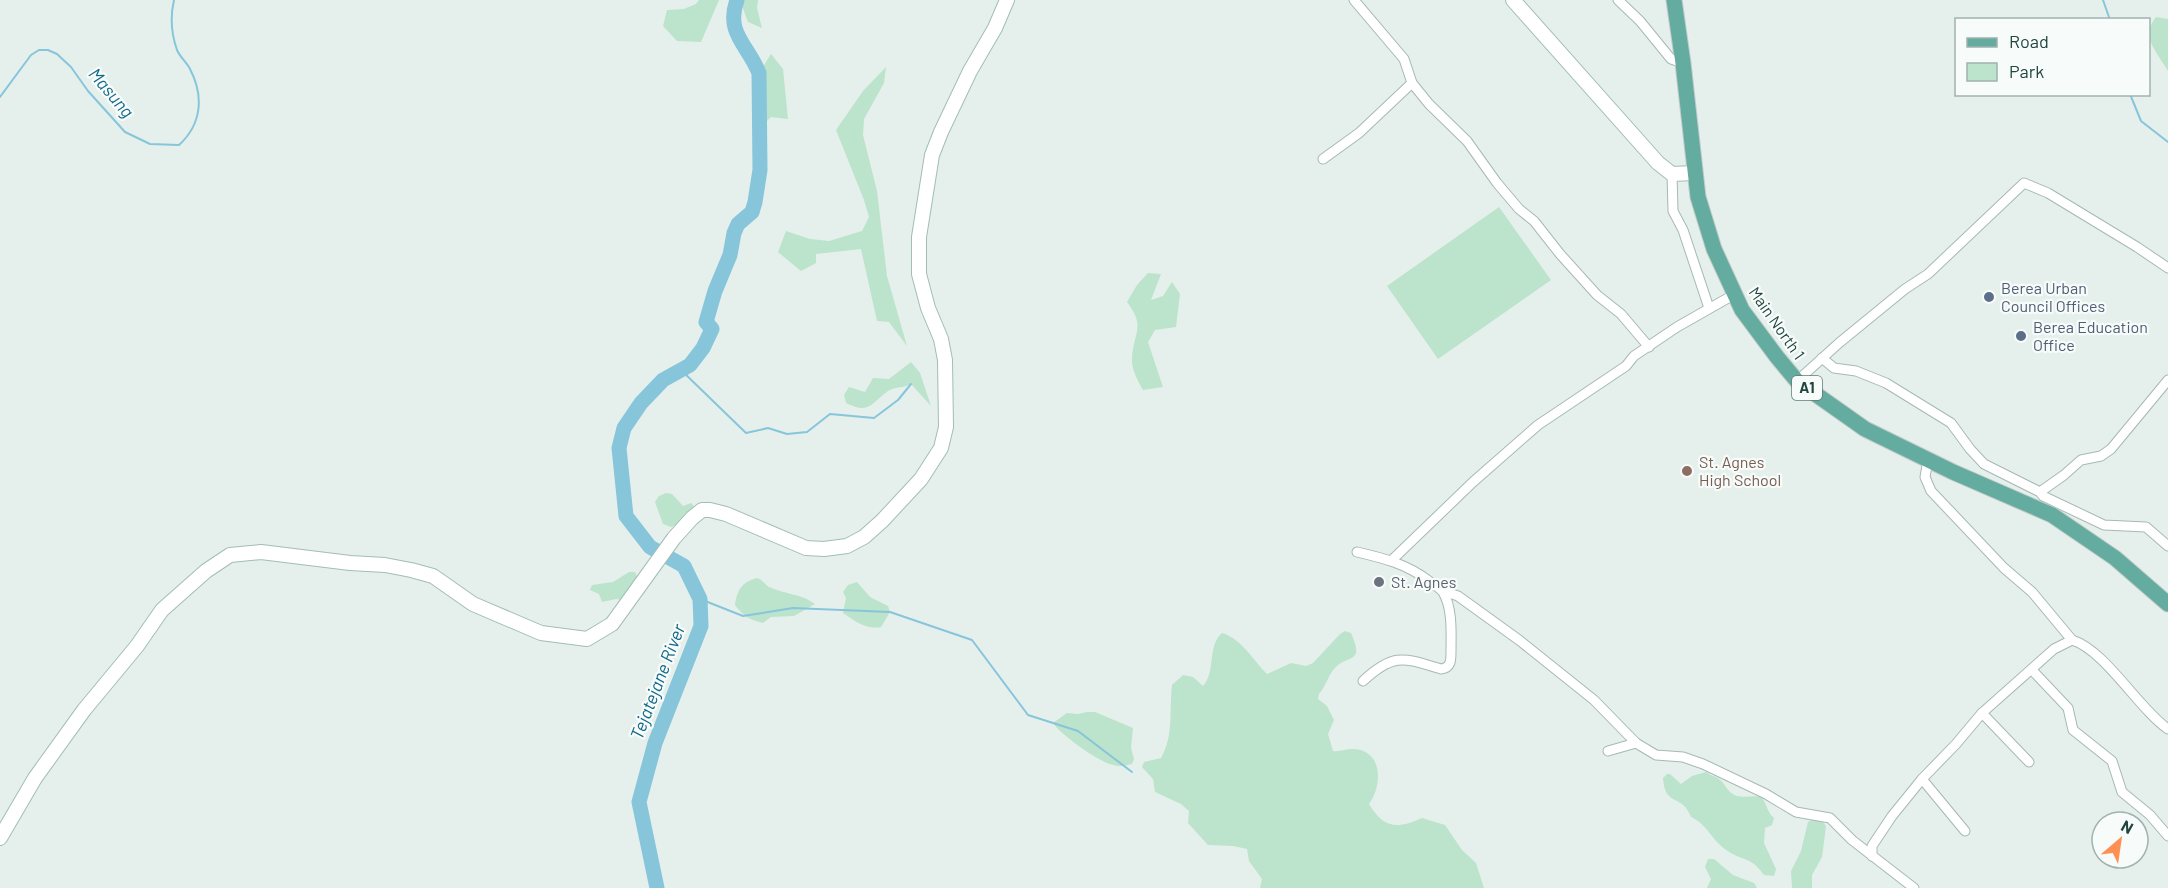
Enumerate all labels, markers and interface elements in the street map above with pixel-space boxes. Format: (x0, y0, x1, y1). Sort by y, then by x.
legend (1955, 18, 2150, 96)
text: Road (2009, 30, 2049, 52)
text: Park (2009, 60, 2044, 82)
water label: Masung (85, 63, 139, 122)
place label: Berea Urban Council Offices (2001, 278, 2105, 315)
street label: Main North 1 (1745, 283, 1809, 363)
marker: Berea Urban Council Offices (1982, 290, 1996, 304)
place label: Berea Education Office (2033, 317, 2148, 354)
marker: Berea Education Office (2014, 329, 2028, 343)
road number: A1 (1792, 376, 1822, 400)
place label: St. Agnes High School (1699, 452, 1781, 489)
marker: St. Agnes High School (1680, 464, 1694, 478)
place label: St. Agnes (1391, 572, 1456, 591)
marker: St. Agnes (1372, 575, 1386, 589)
water label: Tejatejane River (625, 620, 689, 742)
north arrow (2090, 810, 2150, 870)
text: N (2118, 816, 2137, 837)

